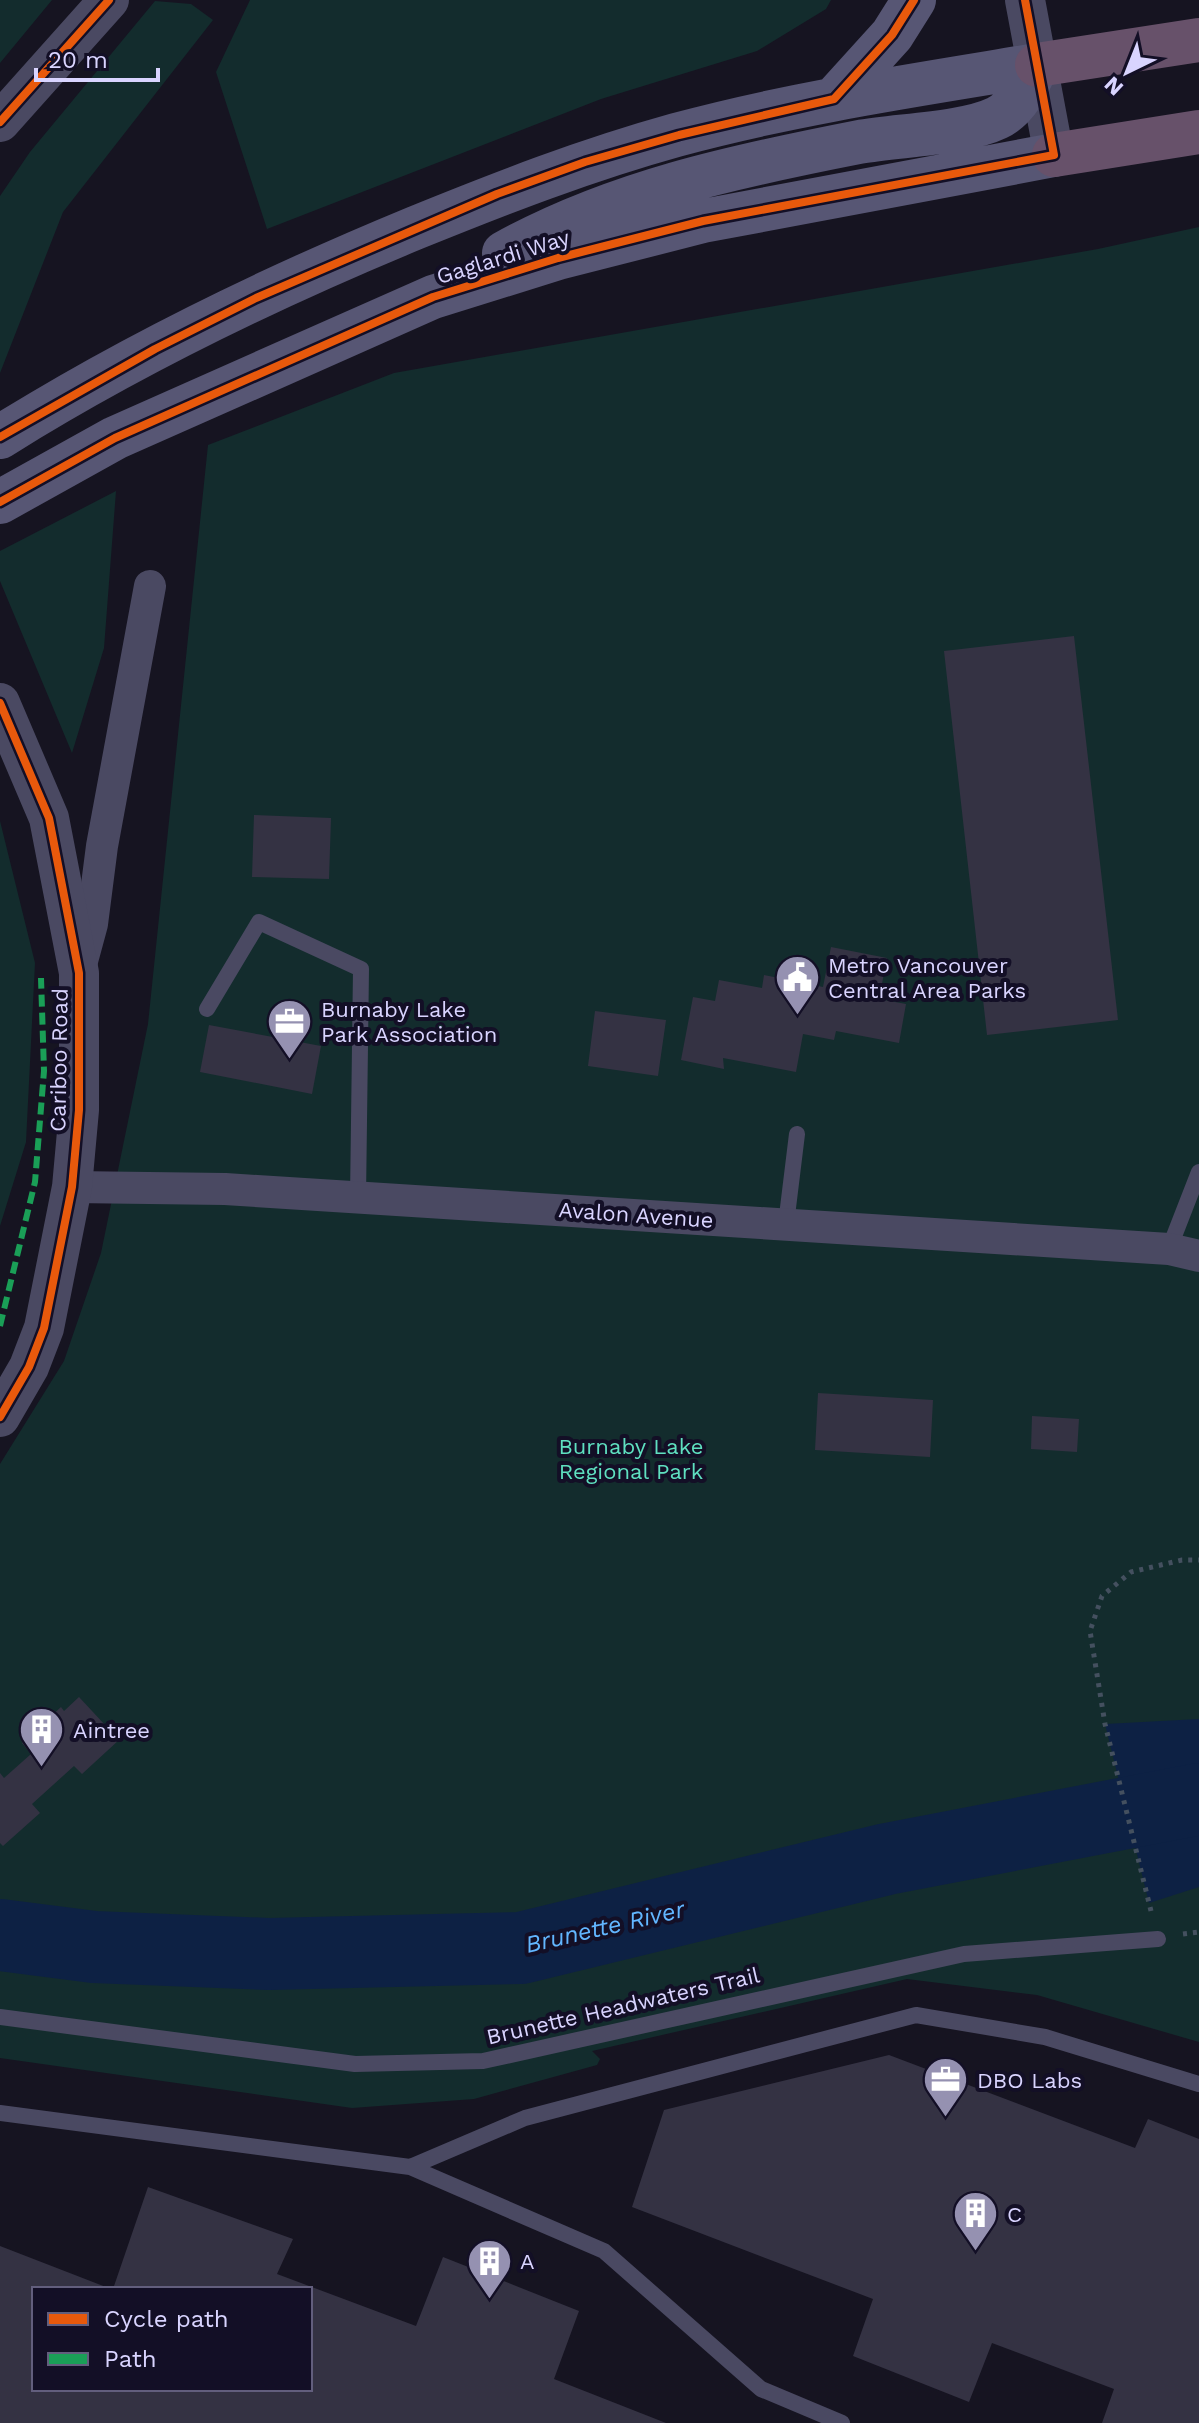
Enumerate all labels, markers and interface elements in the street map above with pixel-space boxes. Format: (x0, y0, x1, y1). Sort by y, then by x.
scale bar (36, 32, 158, 82)
north arrow (1087, 32, 1167, 112)
text: 20 m (48, 46, 108, 74)
text: N (1099, 72, 1128, 101)
street label: Gaglardi Way (433, 225, 573, 289)
place label: Metro Vancouver Central Area Parks (828, 953, 1026, 1003)
public building icon: Metro Vancouver Central Area Parks (773, 954, 821, 1017)
street label: Cariboo Road (45, 988, 73, 1132)
place label: Burnaby Lake Park Association (321, 997, 497, 1047)
office icon: Burnaby Lake Park Association (266, 998, 314, 1061)
street label: Avalon Avenue (558, 1197, 714, 1233)
park label: Burnaby Lake Regional Park (558, 1434, 704, 1484)
building icon: Aintree (18, 1706, 66, 1769)
place label: Aintree (73, 1718, 150, 1743)
water label: Brunette River (523, 1895, 689, 1959)
street label: Brunette Headwaters Trail (484, 1962, 762, 2050)
office icon: DBO Labs (922, 2056, 970, 2119)
place label: DBO Labs (977, 2068, 1082, 2093)
building icon: C (952, 2190, 1000, 2253)
place label: C (1007, 2202, 1022, 2227)
building icon: A (465, 2237, 513, 2300)
place label: A (520, 2249, 535, 2274)
legend (32, 2287, 312, 2391)
text: Cycle path (104, 2305, 229, 2333)
text: Path (104, 2345, 157, 2373)

